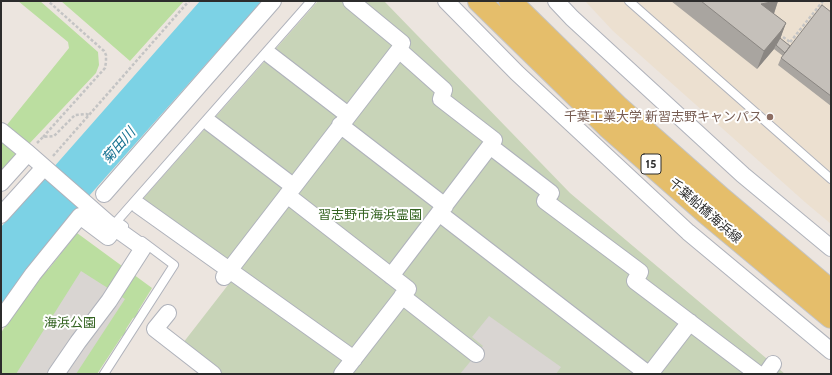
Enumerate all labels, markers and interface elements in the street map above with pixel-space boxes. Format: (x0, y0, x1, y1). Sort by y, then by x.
place label: 千葉工業大学 新習志野キャンパス (564, 109, 762, 125)
marker: 千葉工業大学 新習志野キャンパス (765, 112, 775, 122)
water label: 菊田川 (99, 125, 139, 167)
road number: 15 (641, 154, 661, 174)
street label: 千葉船橋海浜線 (666, 175, 744, 247)
park label: 習志野市海浜霊園 (318, 207, 422, 223)
park label: 海浜公園 (44, 315, 96, 331)

